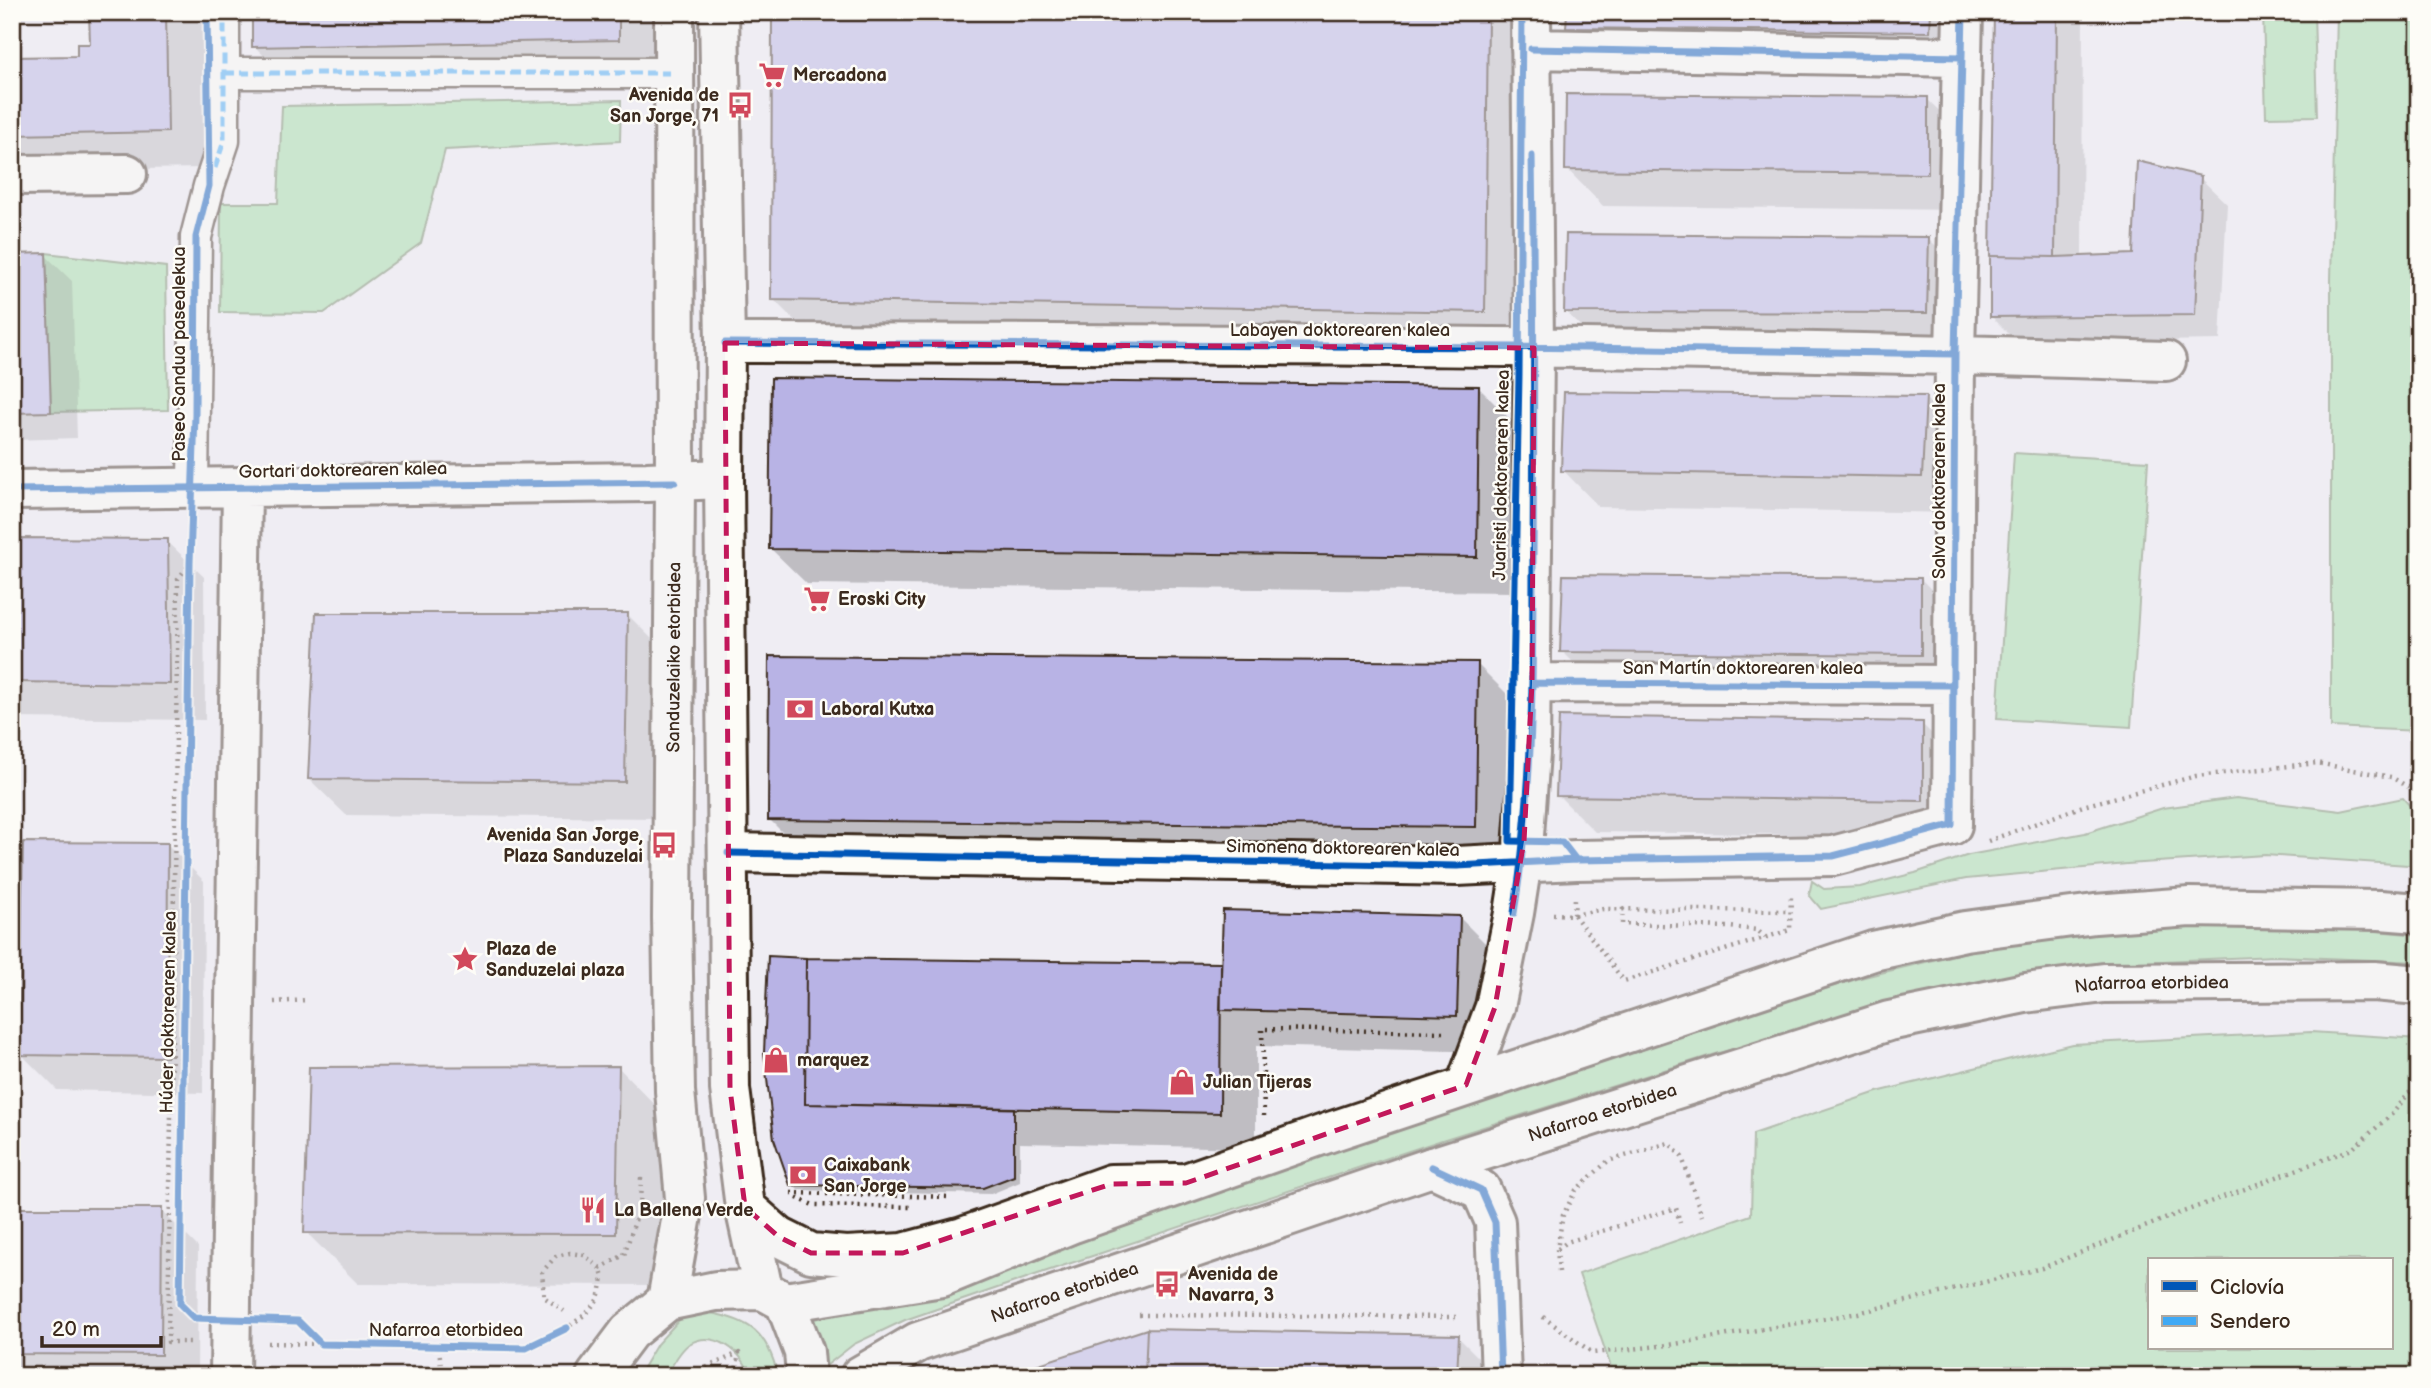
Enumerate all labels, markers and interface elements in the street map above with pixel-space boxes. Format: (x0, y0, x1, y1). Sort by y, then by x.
supermarket icon: Mercadona (757, 60, 787, 90)
place label: Mercadona (793, 65, 887, 86)
place label: Avenida de San Jorge, 71 (610, 85, 719, 127)
bus stop icon: Avenida de San Jorge, 71 (725, 90, 755, 120)
street label: Paseo Sandua pasealekua (169, 246, 190, 462)
street label: Labayen doktorearen kalea (1230, 320, 1450, 341)
street label: Juaristi doktorearen kalea (1489, 369, 1514, 581)
street label: Salva doktorearen kalea (1929, 383, 1950, 579)
street label: Gortari doktorearen kalea (239, 458, 447, 483)
street label: Sanduzelaiko etorbidea (663, 562, 685, 752)
supermarket icon: Eroski City (802, 584, 832, 614)
place label: Eroski City (838, 589, 926, 610)
street label: San Martín doktorearen kalea (1623, 658, 1863, 679)
bank icon: Laboral Kutxa (785, 694, 815, 724)
place label: Laboral Kutxa (821, 699, 934, 720)
place label: Avenida San Jorge, Plaza Sanduzelai (486, 825, 643, 867)
bus stop icon: Avenida San Jorge, Plaza Sanduzelai (649, 830, 679, 860)
street label: Simonena doktorearen kalea (1226, 836, 1460, 861)
street label: Húder doktorearen kalea (156, 910, 181, 1114)
place label: Plaza de Sanduzelai plaza (486, 939, 625, 981)
place icon: Plaza de Sanduzelai plaza (450, 944, 480, 974)
street label: Nafarroa etorbidea (2073, 972, 2229, 998)
shop icon: marquez (761, 1045, 791, 1075)
place label: marquez (797, 1050, 869, 1071)
shop icon: Julian Tijeras (1167, 1067, 1197, 1097)
place label: Julian Tijeras (1203, 1072, 1312, 1093)
street label: Nafarroa etorbidea (1526, 1080, 1679, 1147)
place label: Caixabank San Jorge (824, 1155, 910, 1197)
bank icon: Caixabank San Jorge (788, 1160, 818, 1190)
restaurant icon: La Ballena Verde (578, 1195, 608, 1225)
place label: La Ballena Verde (614, 1200, 754, 1221)
street label: Nafarroa etorbidea (988, 1258, 1141, 1327)
legend (2148, 1258, 2392, 1350)
place label: Avenida de Navarra, 3 (1187, 1264, 1278, 1306)
bus stop icon: Avenida de Navarra, 3 (1152, 1269, 1182, 1299)
text: Ciclovía (2210, 1275, 2284, 1300)
scale bar (42, 1304, 161, 1348)
text: Sendero (2210, 1309, 2291, 1334)
text: 20 m (52, 1317, 100, 1342)
street label: Nafarroa etorbidea (369, 1320, 523, 1341)

